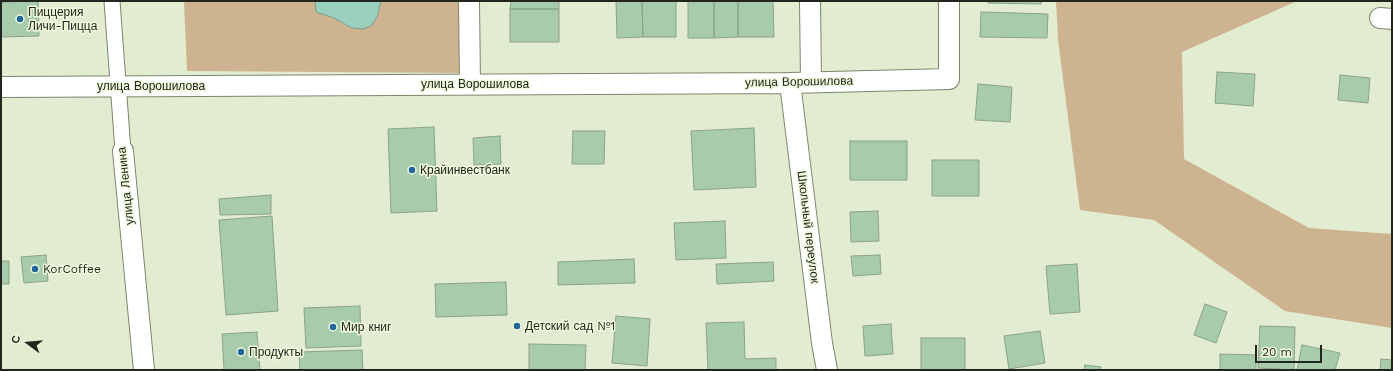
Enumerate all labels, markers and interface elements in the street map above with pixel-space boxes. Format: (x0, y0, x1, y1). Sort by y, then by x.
place label: Пиццерия Личи-Пицца (28, 5, 97, 33)
marker: Пиццерия Личи-Пицца (15, 14, 25, 24)
street label: улица Ворошилова (745, 74, 853, 90)
street label: улица Ворошилова (421, 77, 529, 91)
street label: улица Ворошилова (97, 79, 205, 93)
street label: улица Ленина (115, 146, 137, 226)
place label: Крайинвестбанк (420, 163, 510, 177)
marker: Крайинвестбанк (407, 165, 417, 175)
street label: Школьный переулок (794, 170, 822, 284)
place label: KorCoffee (43, 262, 101, 276)
marker: KorCoffee (30, 264, 40, 274)
place label: Детский сад №1 (525, 319, 615, 333)
place label: Мир книг (341, 320, 391, 334)
marker: Детский сад №1 (512, 321, 522, 331)
marker: Мир книг (328, 322, 338, 332)
north arrow (8, 323, 48, 363)
text: С (9, 334, 23, 345)
scale bar (1257, 337, 1324, 363)
place label: Продукты (249, 345, 303, 359)
text: 20 m (1262, 345, 1292, 359)
marker: Продукты (236, 347, 246, 357)

